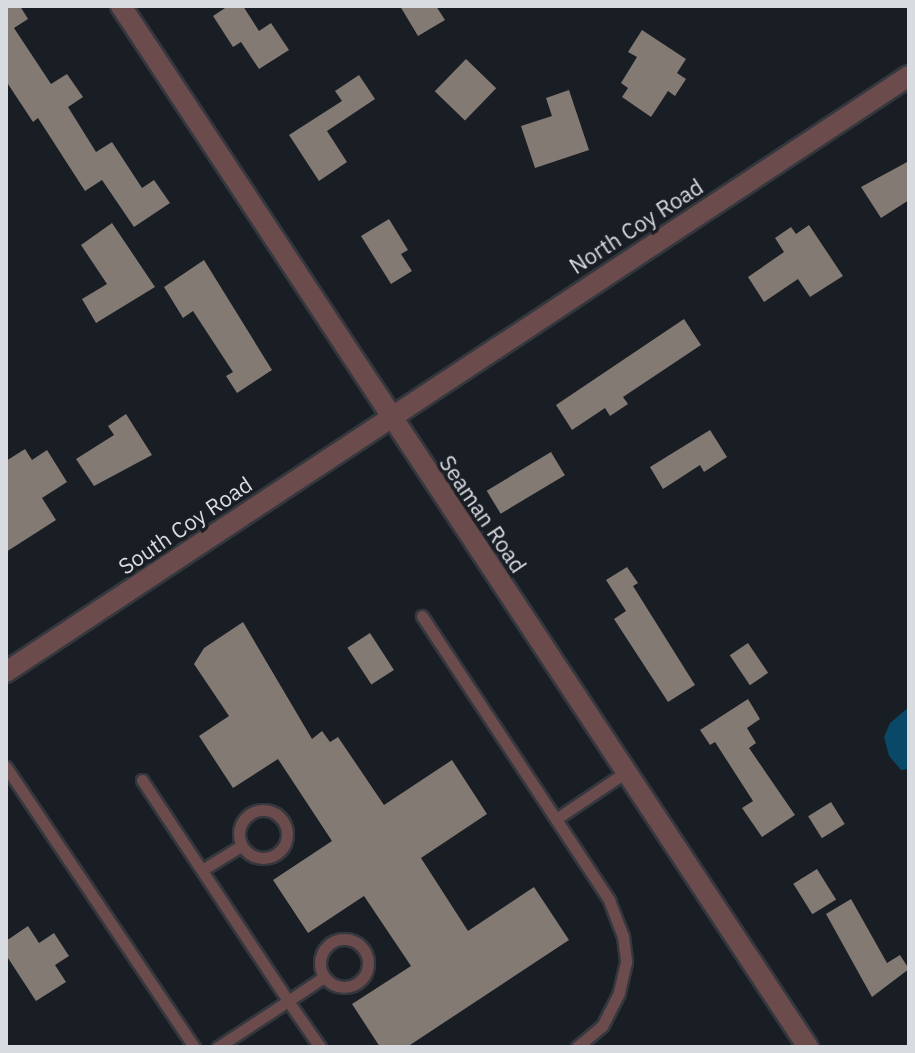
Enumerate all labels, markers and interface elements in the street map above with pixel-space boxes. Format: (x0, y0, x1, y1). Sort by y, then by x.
street label: North Coy Road (564, 173, 708, 279)
street label: Seaman Road (434, 450, 532, 578)
street label: South Coy Road (113, 471, 257, 579)

